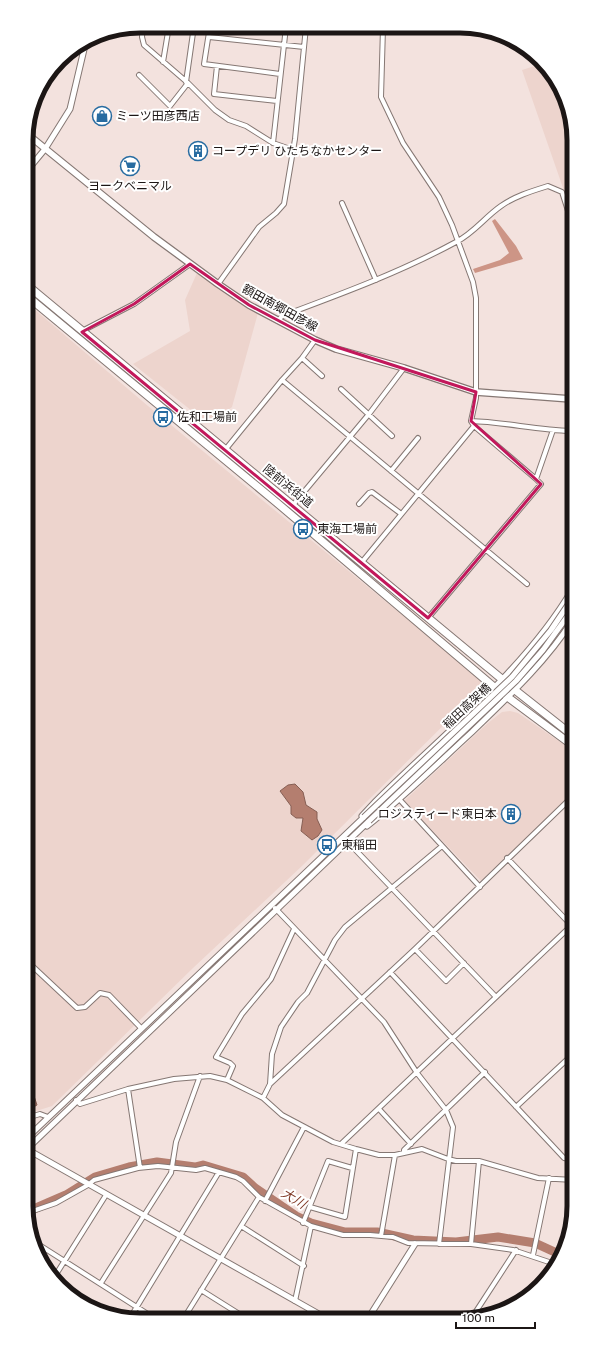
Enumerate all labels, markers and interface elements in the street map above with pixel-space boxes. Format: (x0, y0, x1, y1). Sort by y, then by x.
shop icon: ミーツ田彦西店 (91, 105, 113, 127)
place label: ミーツ田彦西店 (116, 109, 200, 123)
building icon: コープデリ ひたちなかセンター (187, 140, 209, 162)
place label: コープデリ ひたちなかセンター (212, 144, 382, 158)
supermarket icon: ヨークベニマル (119, 155, 141, 177)
place label: ヨークベニマル (88, 179, 172, 193)
street label: 額田南郷田彦線 (240, 282, 320, 334)
bus stop icon: 佐和工場前 (152, 406, 174, 428)
place label: 佐和工場前 (177, 410, 237, 424)
street label: 陸前浜街道 (260, 462, 316, 510)
bus stop icon: 東海工場前 (292, 518, 314, 540)
place label: 東海工場前 (317, 522, 377, 536)
street label: 稲田高架橋 (440, 680, 494, 732)
building icon: ロジスティード東日本 (500, 803, 522, 825)
place label: ロジスティード東日本 (378, 807, 497, 821)
bus stop icon: 東稲田 (316, 834, 338, 856)
place label: 東稲田 (341, 838, 377, 852)
water label: 大川 (279, 1185, 310, 1213)
scale bar (456, 1304, 535, 1330)
text: 100 m (462, 1311, 495, 1325)

